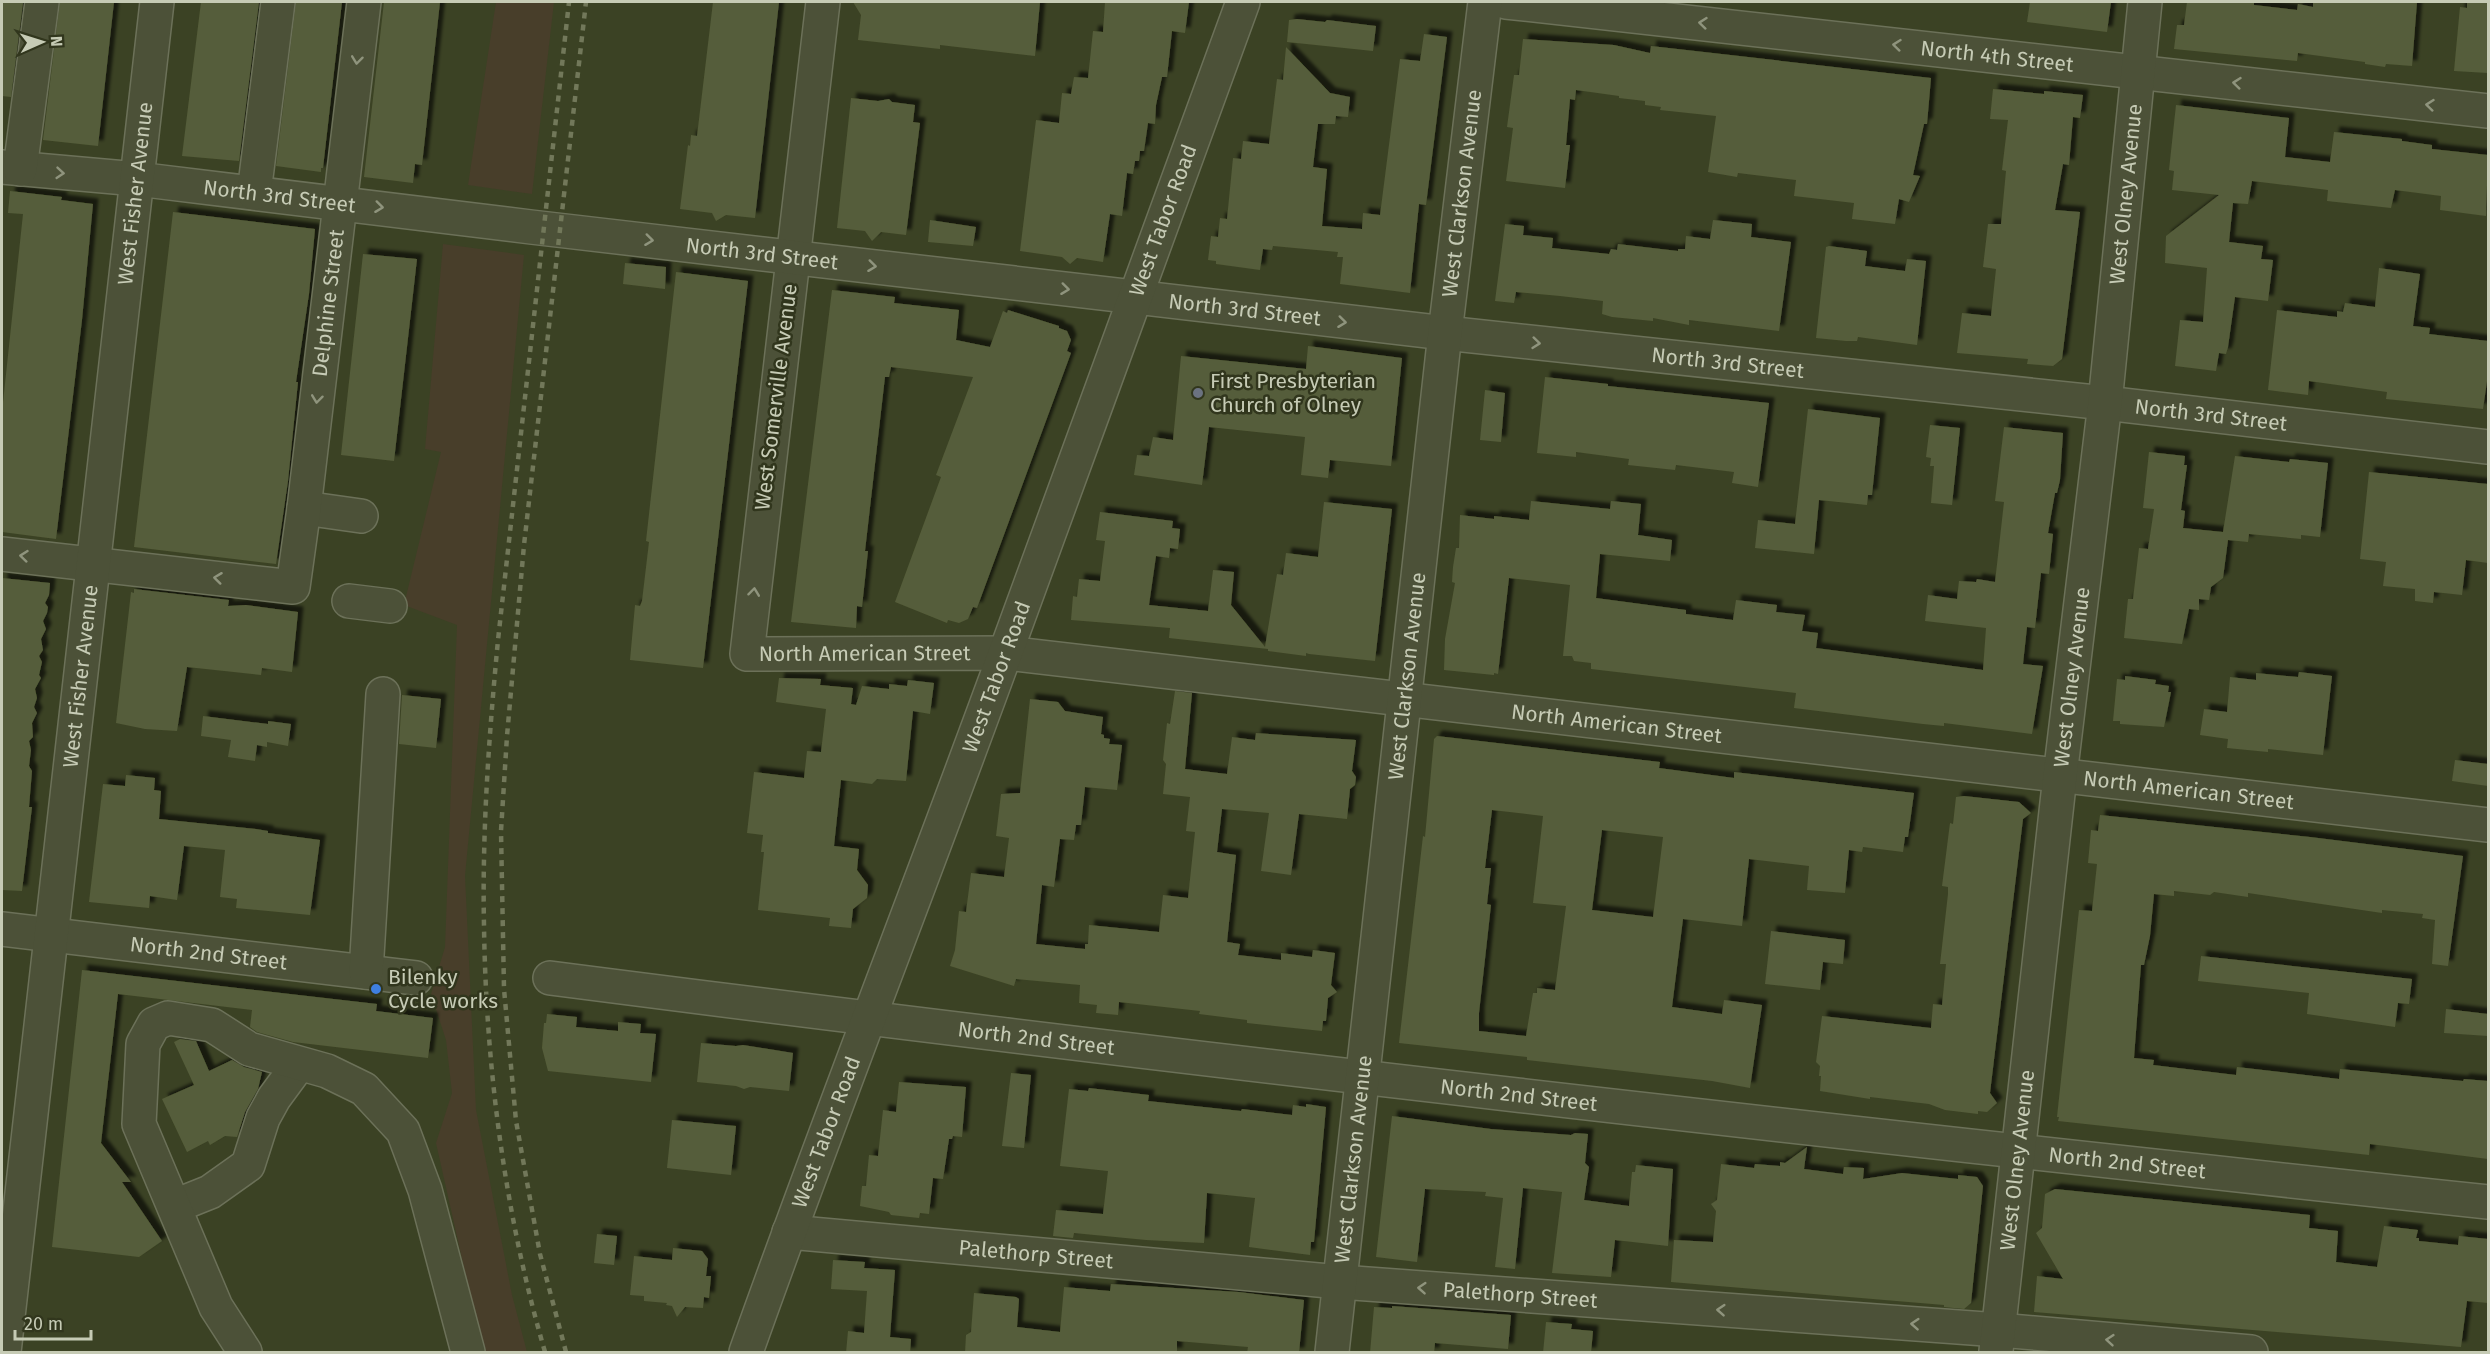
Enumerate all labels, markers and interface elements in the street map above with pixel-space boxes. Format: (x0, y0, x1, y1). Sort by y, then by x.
north arrow (12, 12, 72, 72)
one-way arrow (1698, 18, 1707, 30)
text: N (47, 35, 66, 47)
street label: North 4th Street (1919, 35, 2075, 78)
one-way arrow (1892, 39, 1901, 52)
one-way arrow (351, 55, 364, 64)
one-way arrow (2232, 77, 2241, 90)
street label: West Clarkson Avenue (1436, 88, 1487, 299)
one-way arrow (2426, 99, 2435, 111)
street label: West Fisher Avenue (112, 100, 159, 286)
street label: West Olney Avenue (2104, 103, 2148, 286)
street label: West Tabor Road (1123, 141, 1203, 300)
one-way arrow (55, 166, 64, 179)
street label: North 3rd Street (202, 174, 357, 219)
one-way arrow (374, 201, 383, 213)
street label: Delphine Street (307, 228, 350, 378)
street label: North 3rd Street (684, 232, 840, 276)
one-way arrow (644, 233, 654, 245)
one-way arrow (867, 259, 876, 272)
street label: West Somerville Avenue (749, 282, 803, 512)
one-way arrow (1061, 283, 1070, 295)
street label: North 3rd Street (1167, 288, 1323, 332)
one-way arrow (1338, 315, 1347, 327)
one-way arrow (1532, 336, 1541, 349)
street label: North 3rd Street (1650, 342, 1806, 384)
place label: First Presbyterian Church of Olney (1210, 368, 1376, 418)
marker: First Presbyterian Church of Olney (1191, 386, 1205, 400)
street label: North 3rd Street (2133, 394, 2289, 437)
one-way arrow (312, 395, 324, 404)
one-way arrow (19, 550, 29, 563)
street label: West Clarkson Avenue (1383, 571, 1431, 782)
one-way arrow (213, 572, 222, 585)
street label: West Fisher Avenue (57, 583, 104, 769)
street label: West Olney Avenue (2048, 586, 2096, 769)
one-way arrow (747, 587, 760, 596)
street label: West Tabor Road (957, 598, 1036, 756)
street label: North American Street (759, 640, 971, 667)
street label: North American Street (1510, 699, 1724, 749)
street label: North American Street (2082, 765, 2296, 815)
street label: North 2nd Street (129, 931, 289, 976)
place label: Bilenky Cycle works (388, 964, 498, 1014)
marker: Bilenky Cycle works (369, 982, 383, 996)
street label: North 2nd Street (956, 1016, 1117, 1061)
street label: West Tabor Road (786, 1053, 866, 1212)
street label: West Clarkson Avenue (1329, 1054, 1378, 1265)
street label: West Olney Avenue (1994, 1068, 2040, 1252)
street label: North 2nd Street (1439, 1073, 1599, 1117)
street label: North 2nd Street (2047, 1142, 2208, 1185)
street label: Palethorp Street (958, 1234, 1115, 1274)
street label: Palethorp Street (1442, 1277, 1599, 1314)
one-way arrow (1417, 1282, 1426, 1295)
scale bar (15, 1303, 92, 1341)
one-way arrow (1716, 1304, 1725, 1317)
text: 20 m (24, 1313, 63, 1335)
one-way arrow (1911, 1318, 1920, 1331)
one-way arrow (2105, 1334, 2114, 1347)

